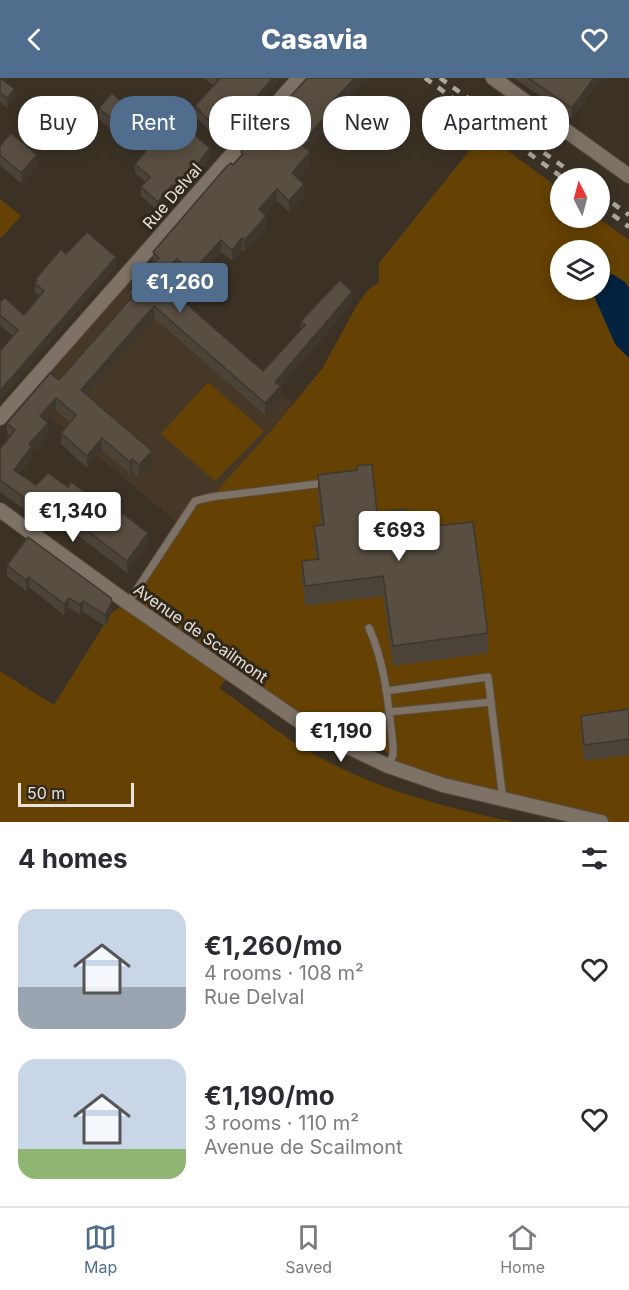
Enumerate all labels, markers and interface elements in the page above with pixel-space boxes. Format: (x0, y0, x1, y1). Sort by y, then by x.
icon: back (18, 23, 51, 56)
text: Casavia (261, 23, 368, 56)
icon: heart (578, 23, 611, 56)
chip: Buy (18, 96, 98, 150)
chip: Rent (110, 96, 197, 150)
chip: Filters (209, 96, 311, 150)
chip: New (323, 96, 410, 150)
chip: Apartment (422, 96, 569, 150)
street label: Rue Delval (138, 159, 206, 233)
north arrow (550, 168, 610, 228)
map controls (550, 168, 610, 300)
button: layers (550, 240, 610, 300)
pin: €1,260 (131, 263, 229, 314)
text: €1,260 (146, 270, 214, 294)
pin: €1,340 (24, 492, 122, 543)
text: €1,340 (39, 499, 107, 523)
pin: €693 (363, 511, 435, 562)
text: €693 (373, 518, 425, 542)
street label: Avenue de Scailmont (130, 579, 272, 687)
pin: €1,190 (292, 712, 390, 763)
text: €1,190 (310, 719, 372, 743)
scale bar (18, 780, 134, 808)
text: 50 m (27, 783, 65, 803)
icon: filters (578, 842, 611, 875)
text: 4 homes (18, 843, 128, 874)
text: €1,260/mo (204, 930, 342, 961)
icon: home (66, 933, 138, 1005)
icon: heart (578, 953, 611, 986)
text: 4 rooms · 108 m² (204, 961, 364, 985)
text: Rue Delval (204, 985, 304, 1009)
text: €1,190/mo (204, 1080, 335, 1111)
icon: home (66, 1083, 138, 1155)
icon: heart (578, 1103, 611, 1136)
text: 3 rooms · 110 m² (204, 1111, 359, 1135)
text: Avenue de Scailmont (204, 1135, 403, 1159)
tab: Map (84, 1221, 117, 1277)
tab: Saved (285, 1221, 332, 1277)
tab: Home (500, 1221, 545, 1277)

